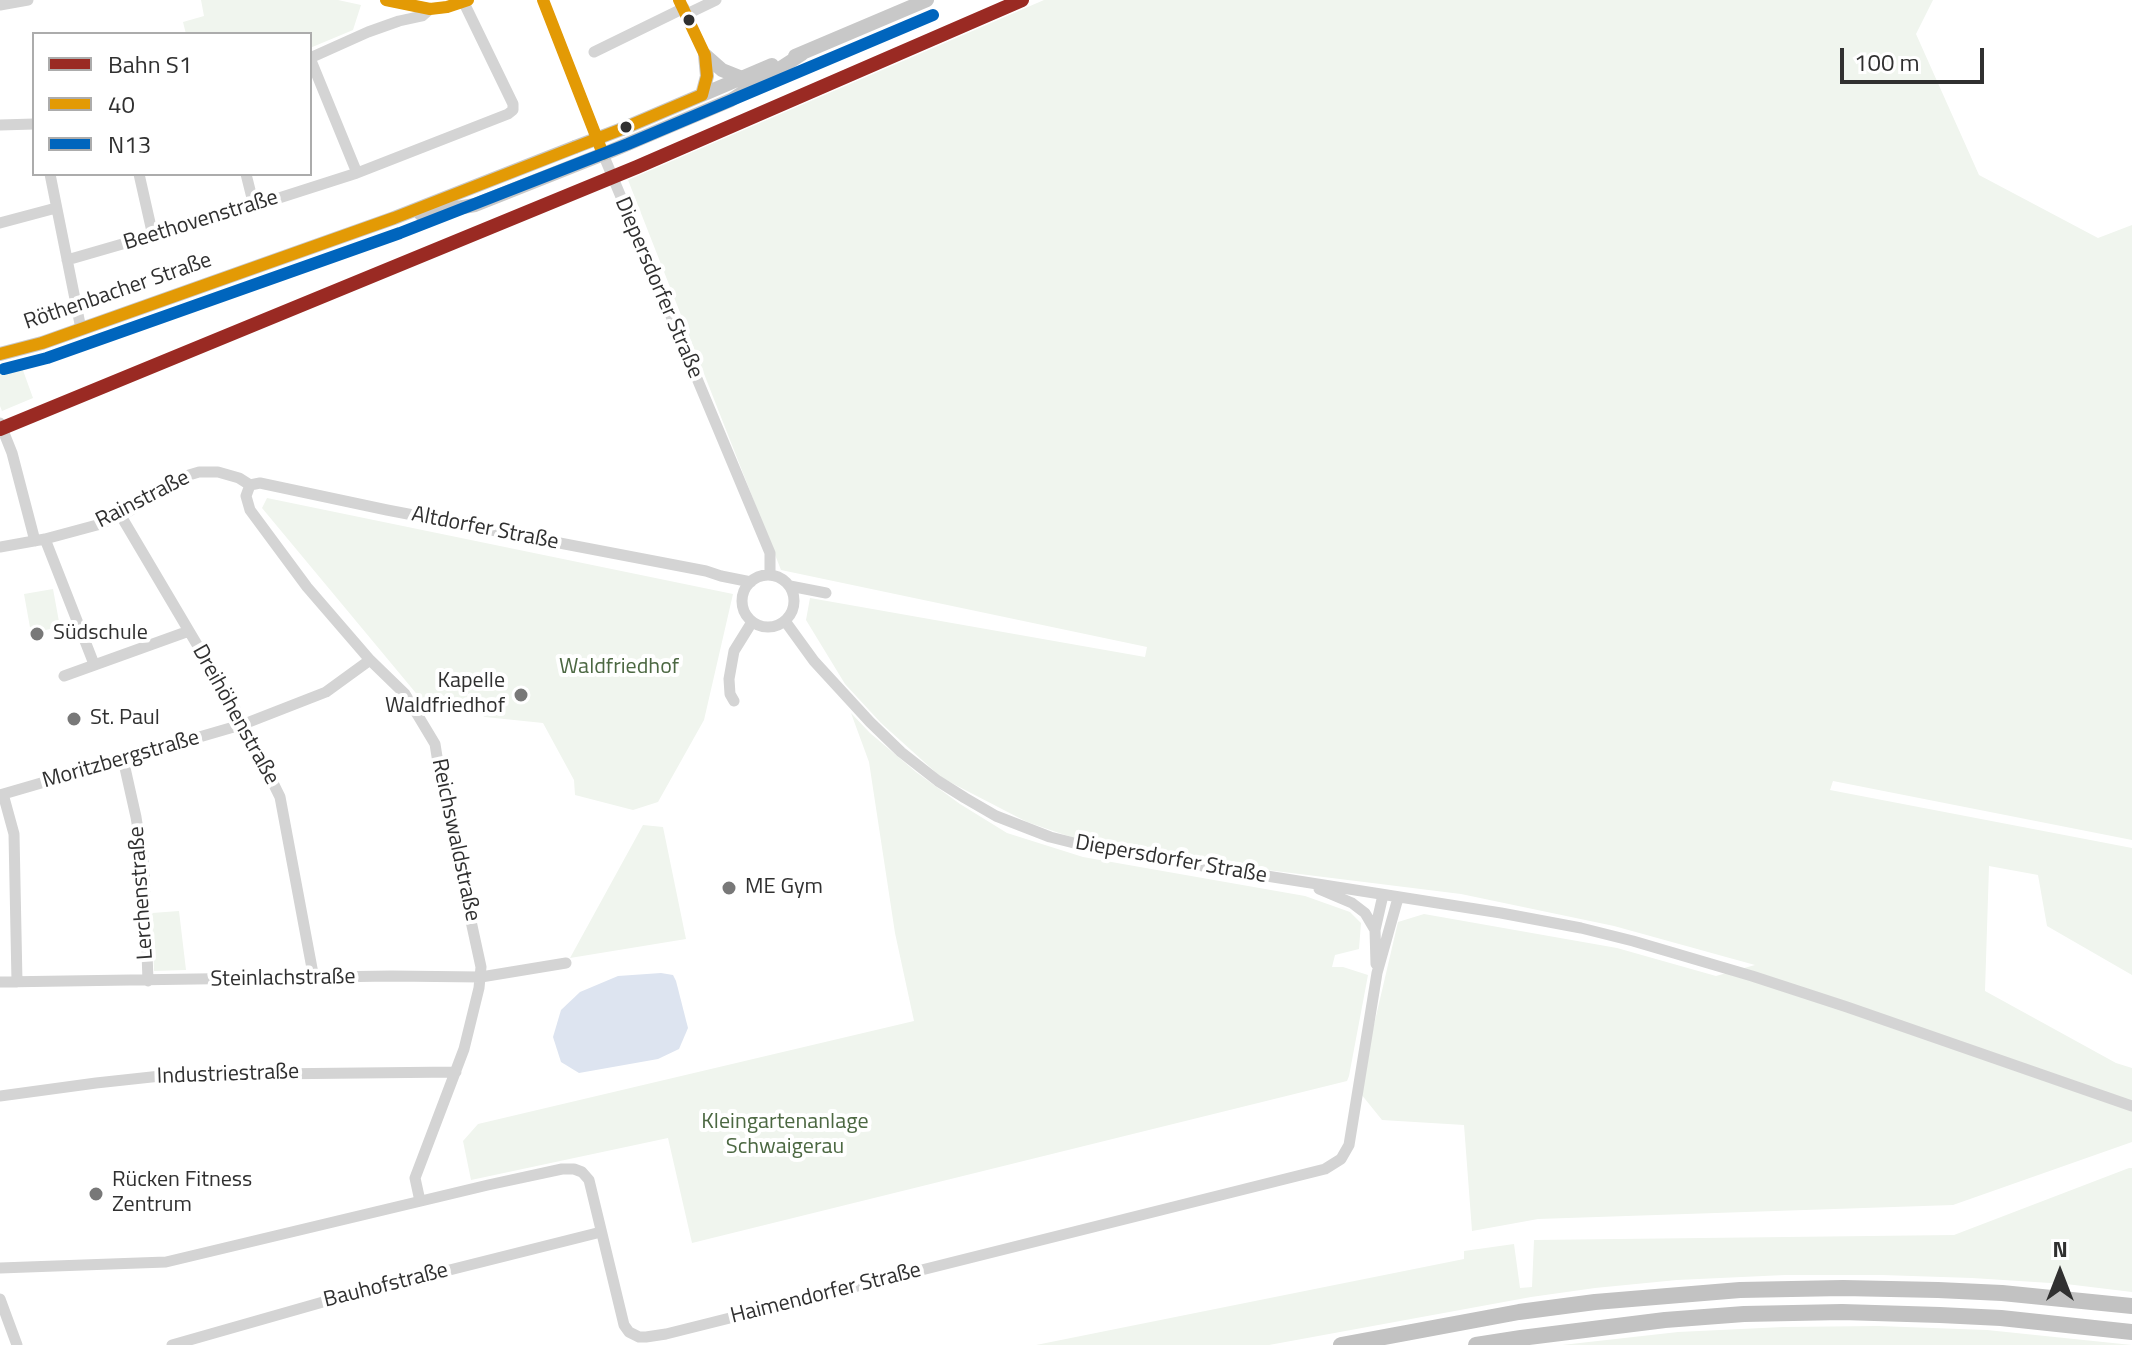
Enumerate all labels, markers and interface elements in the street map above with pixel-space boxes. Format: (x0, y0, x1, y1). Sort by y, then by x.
unlabelled marker (681, 12, 697, 28)
legend (32, 32, 312, 176)
scale bar (1844, 32, 1988, 82)
text: 100 m (1854, 44, 1920, 80)
text: Bahn S1 (108, 46, 192, 82)
text: 40 (108, 86, 135, 122)
unlabelled marker (618, 119, 634, 135)
text: N13 (108, 126, 151, 162)
street label: Beethovenstraße (120, 185, 282, 257)
street label: Diepersdorfer Straße (608, 194, 708, 382)
street label: Röthenbacher Straße (21, 247, 215, 337)
street label: Rainstraße (92, 465, 194, 535)
street label: Altdorfer Straße (409, 502, 561, 556)
place label: Südschule (53, 621, 148, 647)
marker: Südschule (28, 625, 46, 643)
street label: Dreihöhenstraße (186, 640, 284, 790)
park label: Waldfriedhof (559, 655, 679, 681)
place label: Kapelle Waldfriedhof (385, 669, 505, 720)
marker: Kapelle Waldfriedhof (512, 686, 530, 704)
place label: St. Paul (90, 706, 160, 732)
marker: St. Paul (65, 710, 83, 728)
street label: Moritzbergstraße (40, 725, 202, 795)
street label: Reichswaldstraße (425, 756, 485, 924)
street label: Lerchenstraße (124, 825, 160, 961)
street label: Diepersdorfer Straße (1073, 830, 1269, 890)
place label: ME Gym (745, 875, 823, 901)
marker: ME Gym (720, 879, 738, 897)
street label: Steinlachstraße (210, 965, 356, 993)
street label: Industriestraße (156, 1059, 300, 1091)
park label: Kleingartenanlage Schwaigerau (701, 1110, 869, 1162)
place label: Rücken Fitness Zentrum (112, 1168, 252, 1220)
marker: Rücken Fitness Zentrum (87, 1185, 105, 1203)
text: N (2052, 1232, 2068, 1266)
north arrow (2020, 1233, 2100, 1313)
street label: Bauhofstraße (321, 1258, 451, 1314)
street label: Haimendorfer Straße (728, 1258, 924, 1330)

